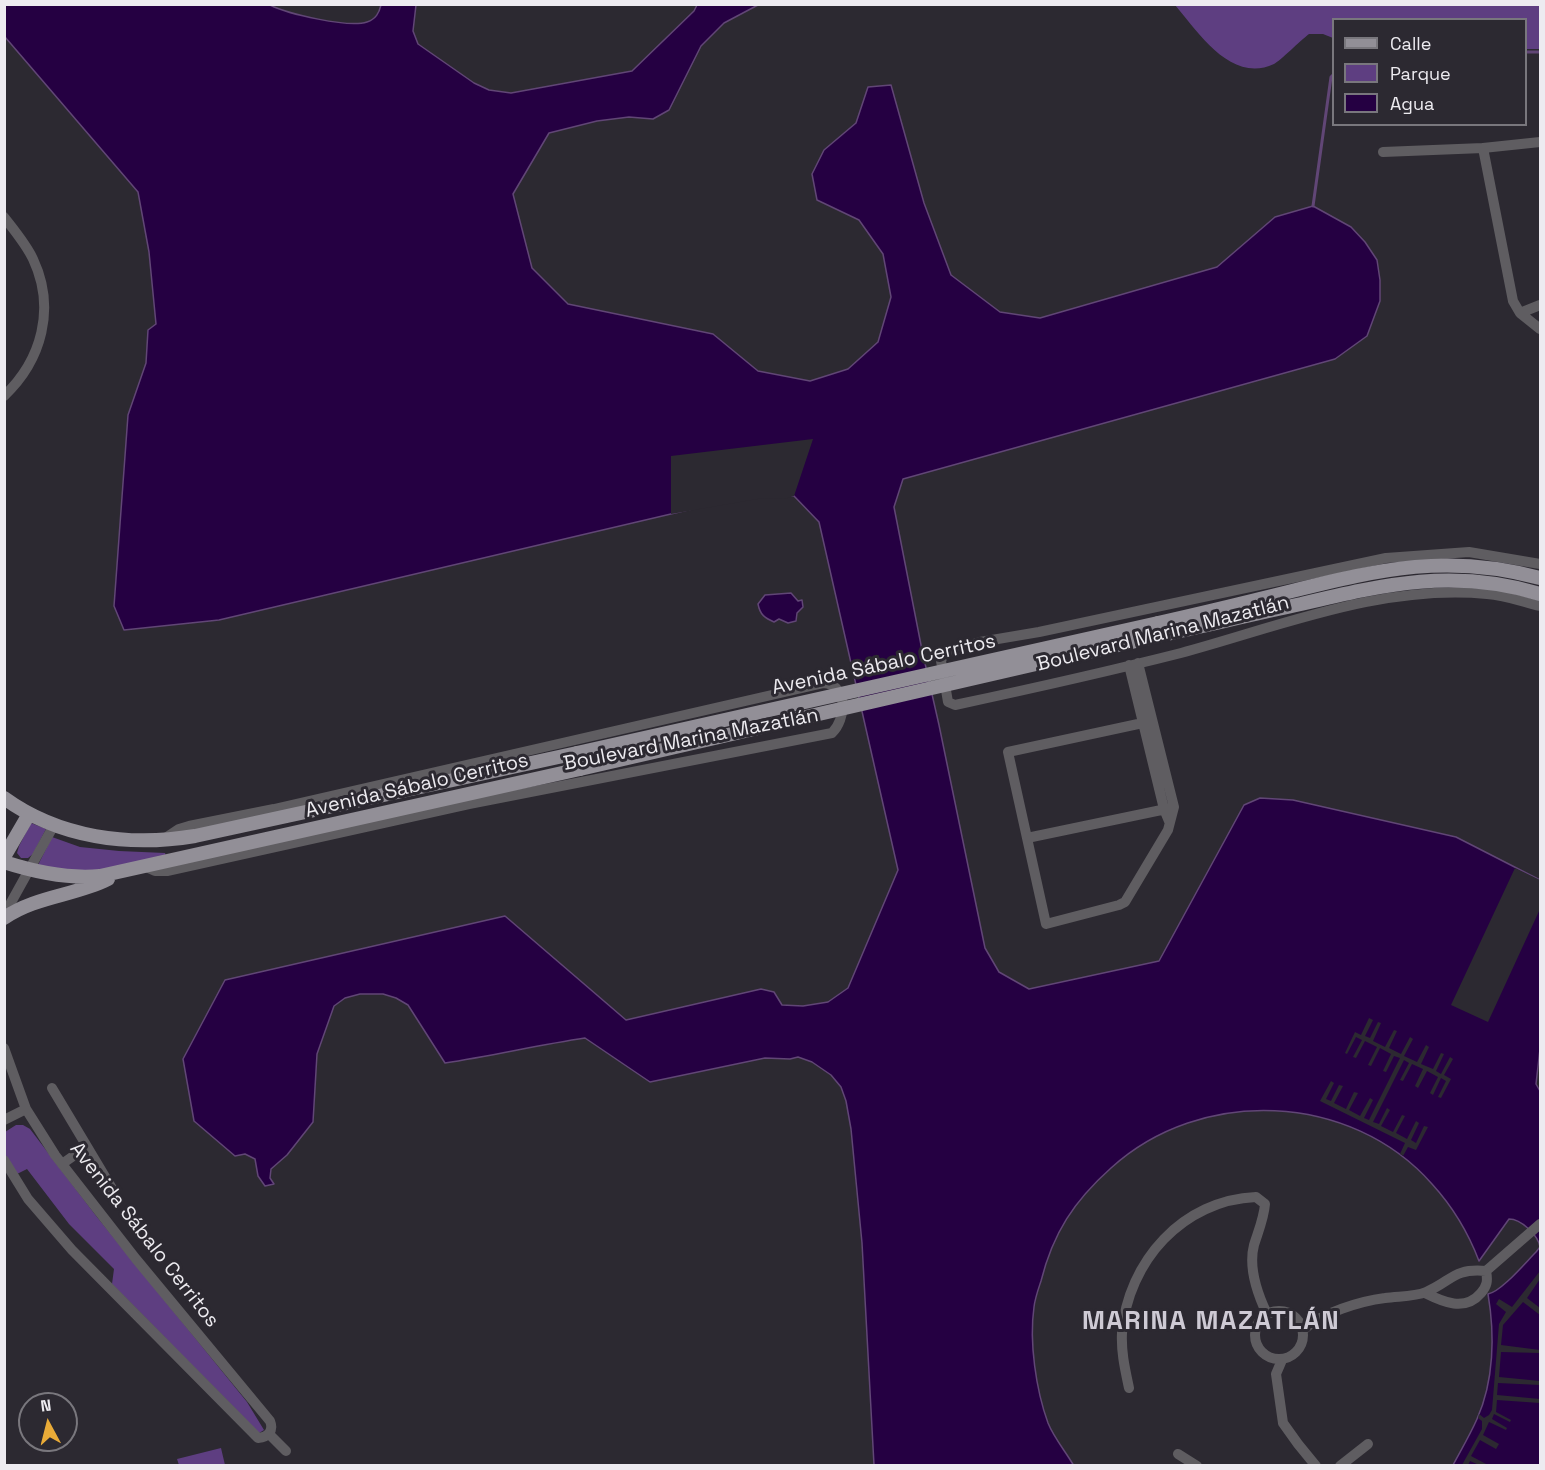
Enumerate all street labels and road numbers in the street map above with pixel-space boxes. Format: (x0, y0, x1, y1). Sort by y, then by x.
street label: Boulevard Marina Mazatlán (1034, 591, 1292, 677)
street label: Avenida Sábalo Cerritos (770, 630, 998, 700)
street label: Boulevard Marina Mazatlán (561, 703, 821, 777)
street label: Avenida Sábalo Cerritos (303, 749, 531, 823)
street label: Avenida Sábalo Cerritos (64, 1138, 224, 1332)

